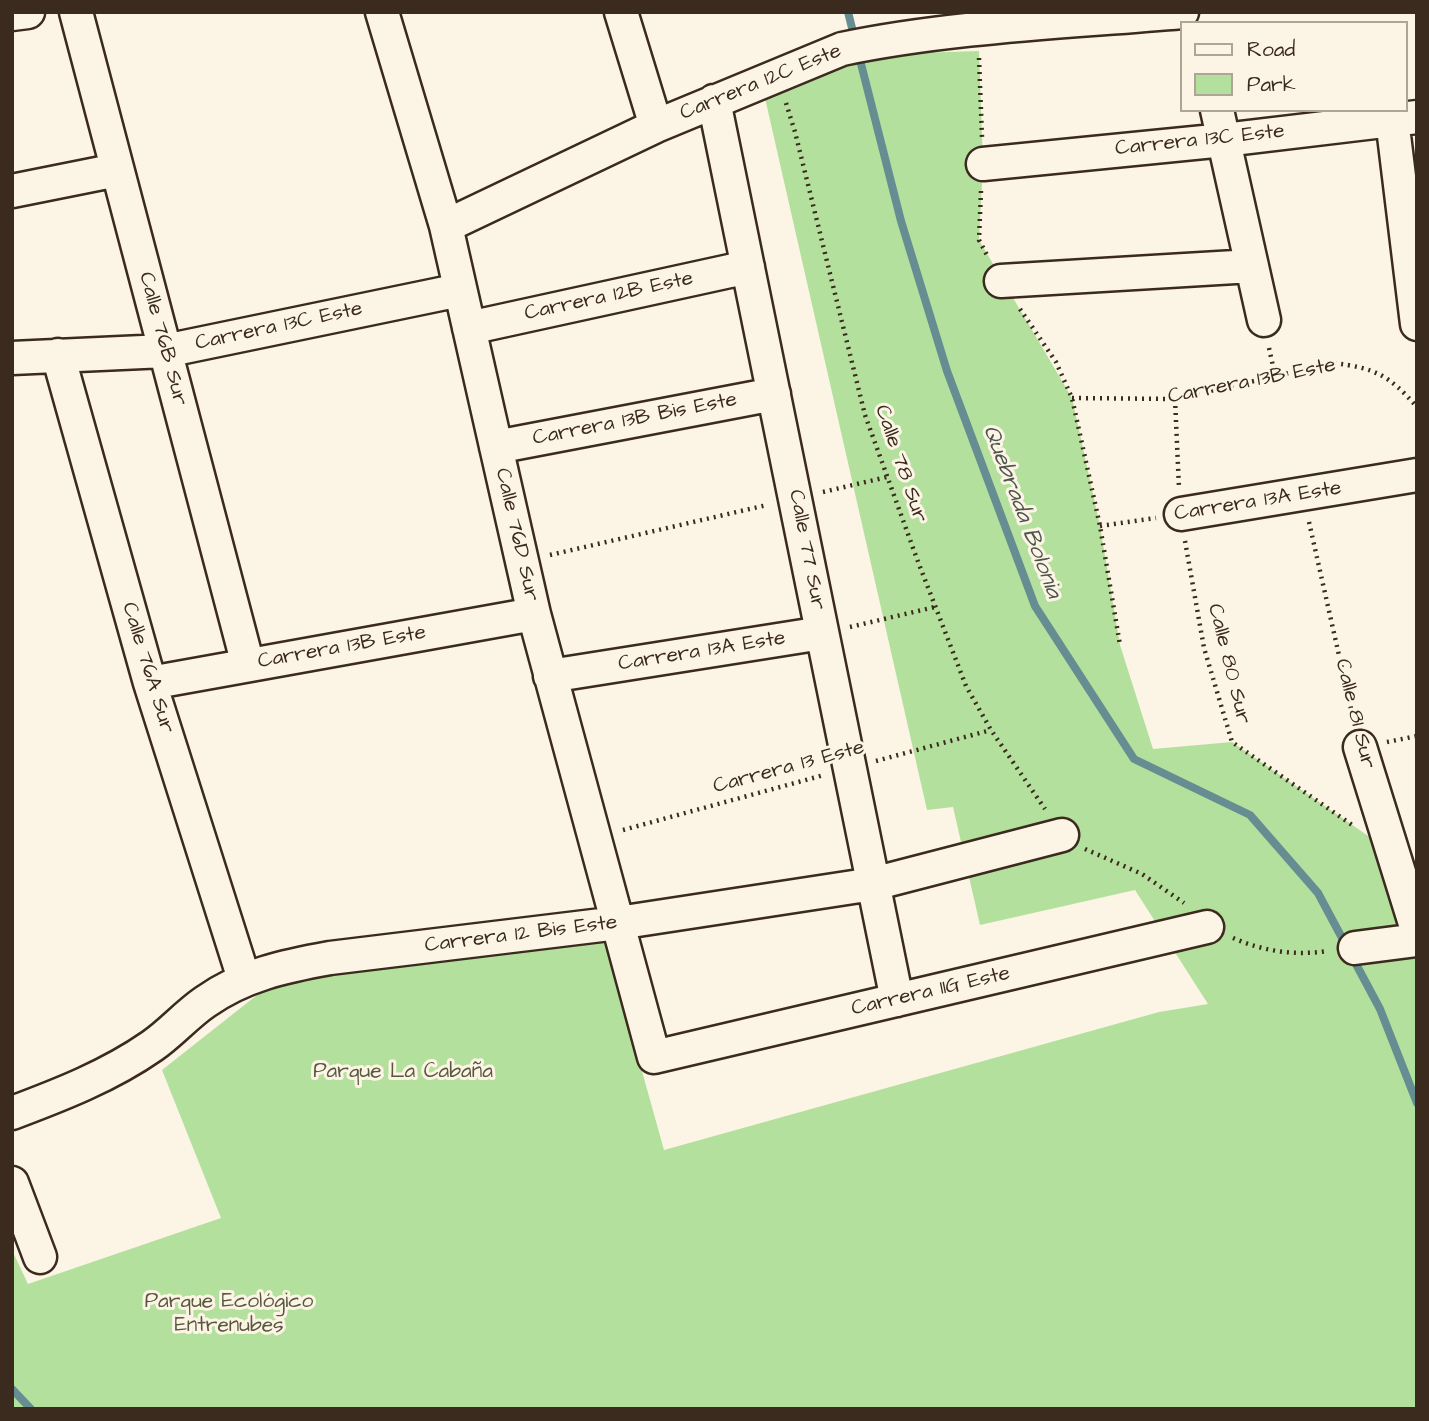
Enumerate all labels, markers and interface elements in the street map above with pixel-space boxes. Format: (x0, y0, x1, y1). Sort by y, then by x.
legend (1180, 21, 1408, 112)
text: Road (1247, 35, 1295, 64)
street label: Carrera 12C Este (677, 39, 845, 127)
text: Park (1247, 70, 1296, 99)
street label: Carrera 13C Este (1114, 120, 1286, 162)
street label: Carrera 12B Este (522, 267, 696, 327)
street label: Calle 76B Sur (132, 270, 192, 408)
street label: Carrera 13C Este (193, 297, 365, 357)
street label: Carrera 13B Este (1166, 353, 1338, 411)
street label: Carrera 13B Bis Este (531, 388, 739, 452)
street label: Calle 78 Sur (868, 402, 932, 526)
water label: Quebrada Bolonia (975, 422, 1067, 602)
street label: Calle 76D Sur (488, 466, 544, 604)
street label: Carrera 13A Este (1173, 476, 1343, 528)
street label: Calle 77 Sur (782, 488, 830, 612)
street label: Calle 76A Sur (115, 599, 179, 737)
street label: Calle 80 Sur (1201, 601, 1255, 727)
street label: Carrera 13B Este (256, 621, 428, 675)
street label: Carrera 13A Este (617, 626, 787, 678)
street label: Calle 81 Sur (1328, 656, 1380, 772)
street label: Carrera 13 Este (711, 736, 867, 800)
street label: Carrera 12 Bis Este (423, 911, 619, 959)
street label: Carrera 11G Este (849, 962, 1013, 1022)
park label: Parque La Cabaña (313, 1060, 493, 1086)
park label: Parque Ecológico Entrenubes (145, 1290, 313, 1340)

